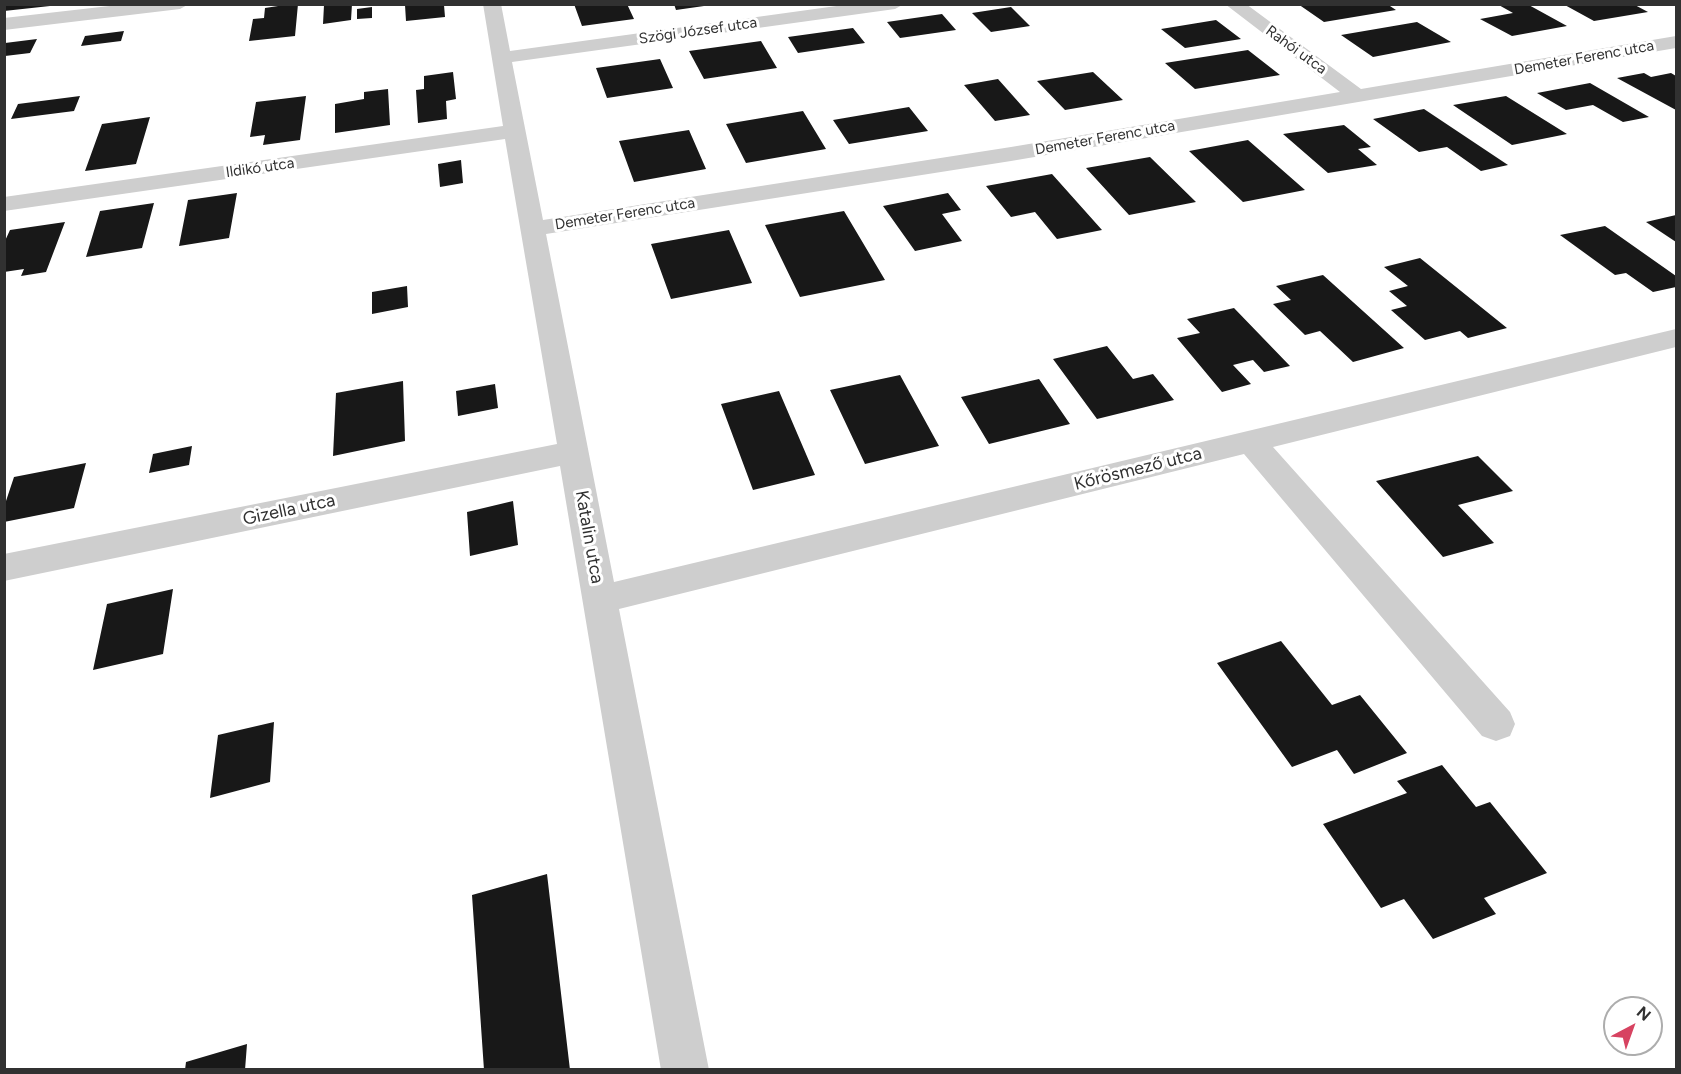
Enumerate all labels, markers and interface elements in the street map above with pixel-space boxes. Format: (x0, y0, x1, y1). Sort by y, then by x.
street label: Szögi József utca (638, 14, 758, 48)
street label: Rahói utca (1262, 22, 1330, 78)
street label: Demeter Ferenc utca (1513, 37, 1655, 79)
street label: Demeter Ferenc utca (1034, 117, 1176, 159)
street label: Ildikó utca (225, 154, 295, 182)
street label: Demeter Ferenc utca (554, 194, 696, 234)
street label: Kőrösmező utca (1072, 443, 1204, 495)
street label: Katalin utca (570, 489, 608, 585)
street label: Gizella utca (241, 490, 337, 530)
north arrow (1603, 996, 1663, 1056)
text: N (1633, 1002, 1655, 1025)

